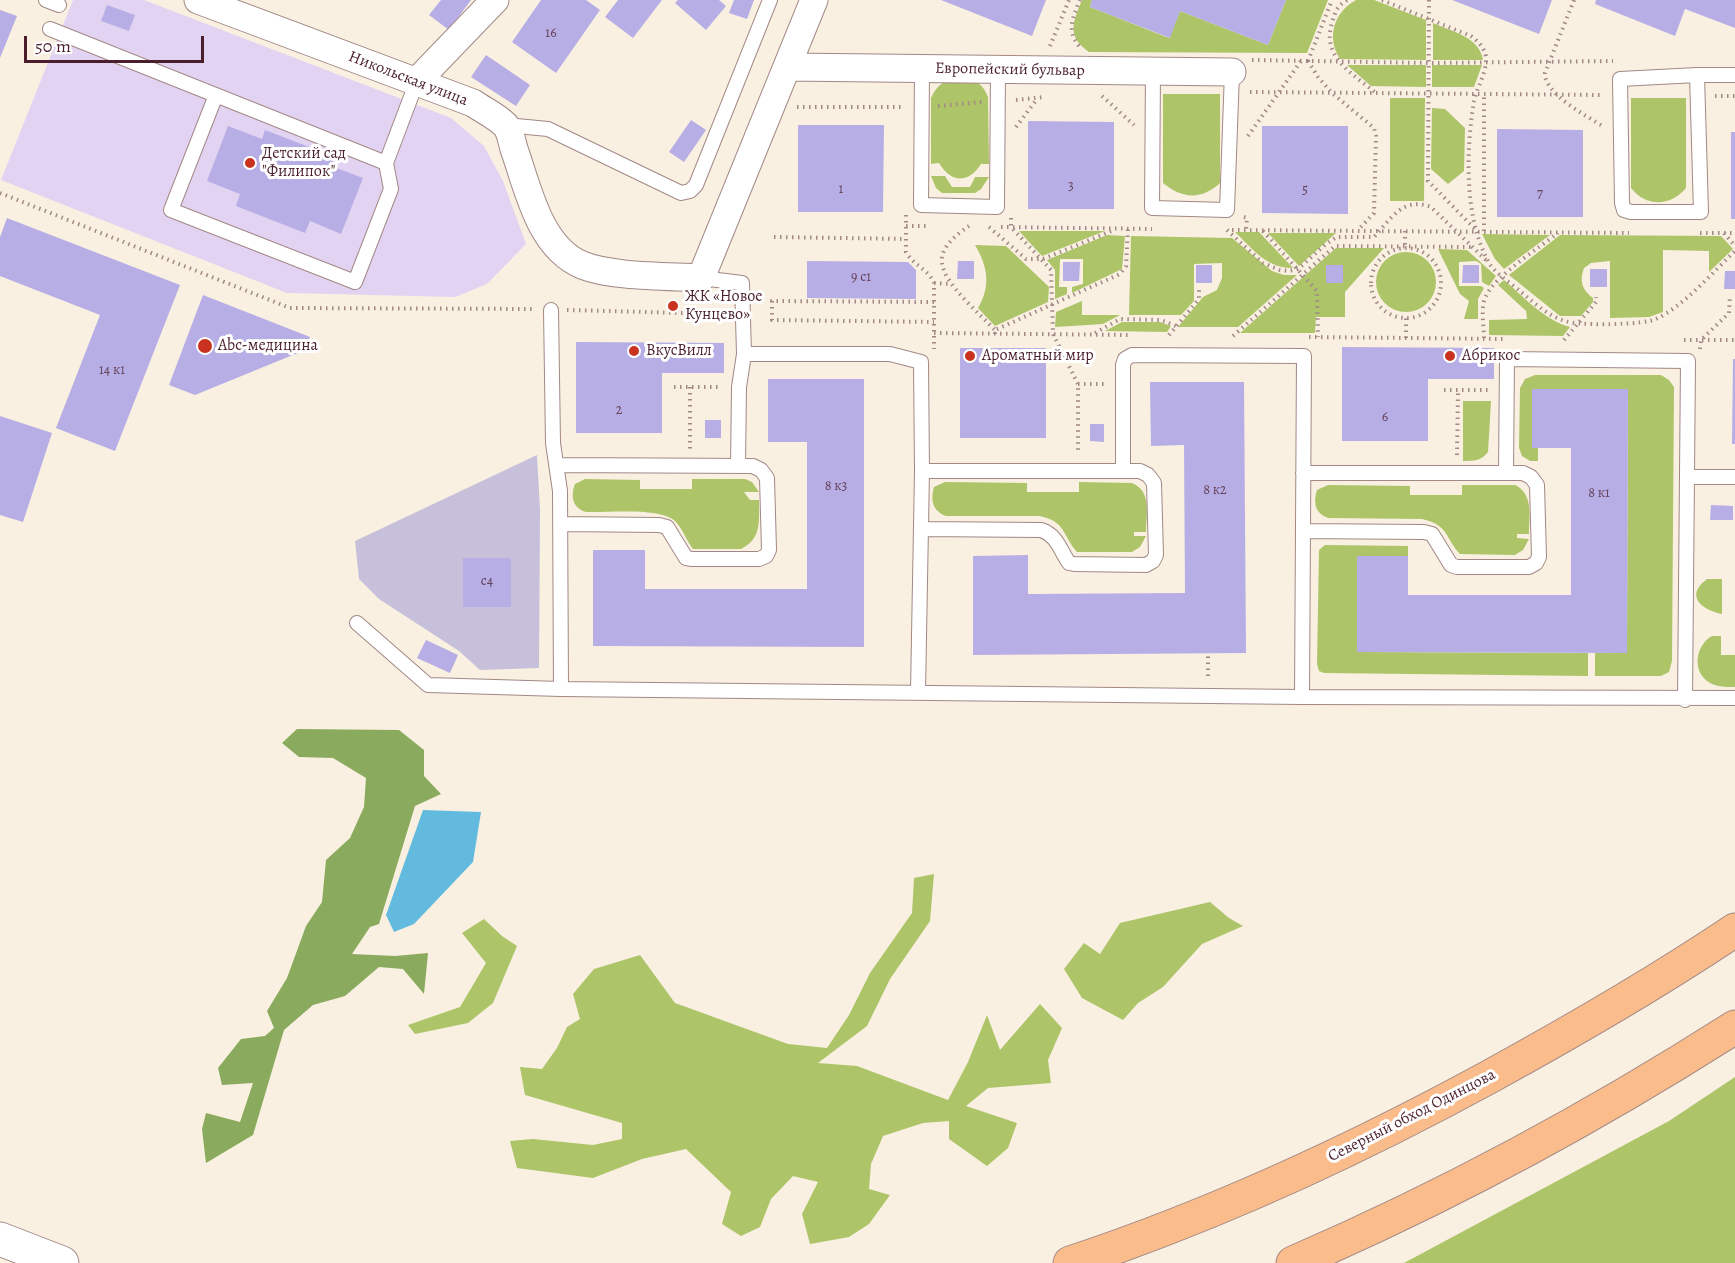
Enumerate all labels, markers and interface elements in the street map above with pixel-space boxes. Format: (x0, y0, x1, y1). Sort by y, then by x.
scale bar (27, 24, 207, 62)
house number: 16 (545, 26, 557, 42)
text: 50 m (35, 34, 71, 58)
street label: Никольская улица (346, 47, 470, 111)
street label: Европейский бульвар (935, 59, 1085, 81)
place label: Детский сад "Филипок" (262, 144, 346, 182)
marker: Детский сад "Филипок" (243, 156, 257, 170)
house number: 3 (1068, 179, 1074, 195)
house number: 1 (839, 182, 843, 198)
house number: 5 (1302, 183, 1308, 199)
house number: 7 (1537, 187, 1543, 203)
house number: 9 с1 (851, 270, 871, 286)
place label: ЖК «Новое Кунцево» (685, 287, 763, 325)
marker: ЖК «Новое Кунцево» (666, 299, 680, 313)
place label: Abc-медицина (218, 336, 318, 356)
marker: Abc-медицина (196, 337, 214, 355)
place label: ВкусВилл (646, 341, 712, 361)
marker: ВкусВилл (627, 344, 641, 358)
place label: Ароматный мир (982, 346, 1094, 366)
place label: Абрикос (1462, 346, 1520, 366)
marker: Ароматный мир (963, 349, 977, 363)
marker: Абрикос (1443, 349, 1457, 363)
house number: 14 к1 (99, 363, 125, 379)
house number: 2 (616, 403, 622, 419)
house number: 6 (1382, 410, 1388, 426)
house number: 8 к3 (825, 479, 847, 495)
house number: 8 к2 (1203, 483, 1227, 499)
house number: 8 к1 (1588, 486, 1610, 502)
house number: с4 (481, 574, 493, 590)
street label: Северный обход Одинцова (1325, 1065, 1499, 1167)

